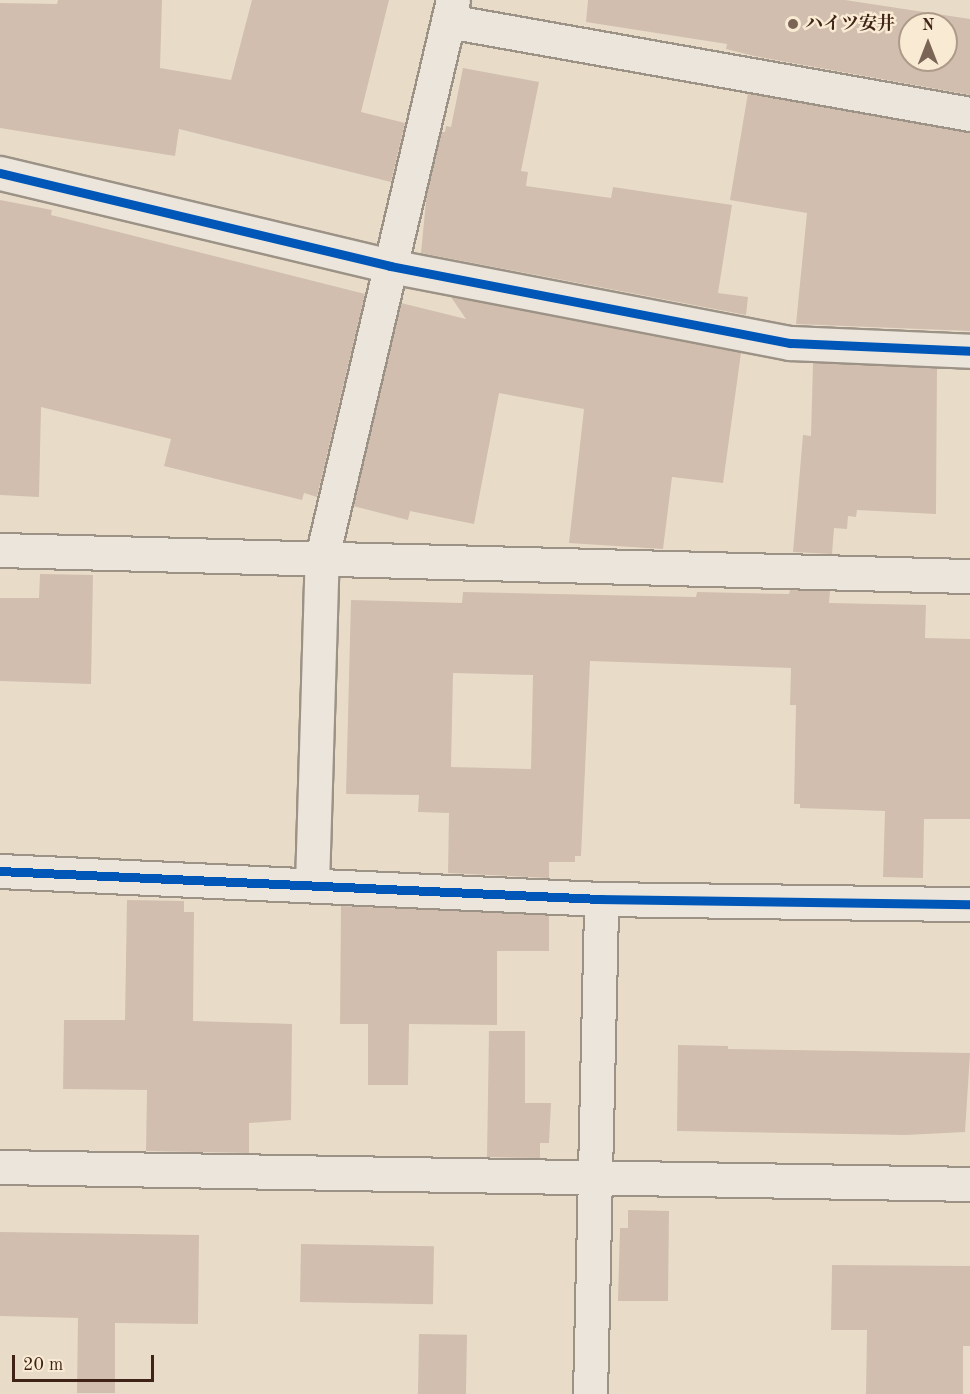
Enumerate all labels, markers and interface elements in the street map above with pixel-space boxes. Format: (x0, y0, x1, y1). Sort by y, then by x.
north arrow (898, 12, 958, 72)
place label: ハイツ安井 (805, 13, 895, 35)
marker: ハイツ安井 (786, 17, 800, 31)
text: N (922, 18, 934, 34)
scale bar (15, 1343, 158, 1381)
text: 20 m (23, 1356, 63, 1374)

